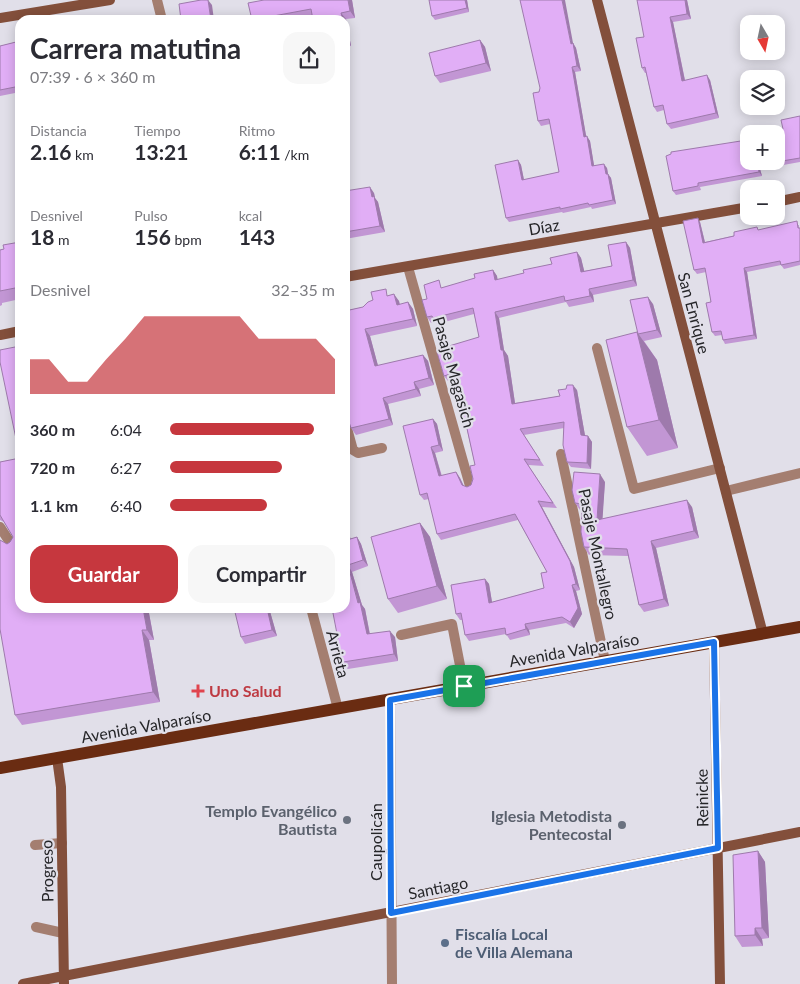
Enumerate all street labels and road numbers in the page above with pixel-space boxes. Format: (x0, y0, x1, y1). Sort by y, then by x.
street label: Díaz (527, 214, 561, 239)
street label: San Enrique (675, 270, 714, 356)
street label: Pasaje Magasich (430, 314, 479, 430)
street label: Pasaje Montallegro (575, 487, 622, 621)
street label: Arrieta (323, 628, 354, 680)
street label: Avenida Valparaíso (507, 629, 640, 670)
street label: Avenida Valparaíso (79, 705, 212, 746)
street label: Reinicke (691, 769, 712, 827)
street label: Caupolicán (366, 803, 385, 881)
street label: Progreso (36, 840, 57, 902)
street label: Santiago (406, 872, 469, 903)

